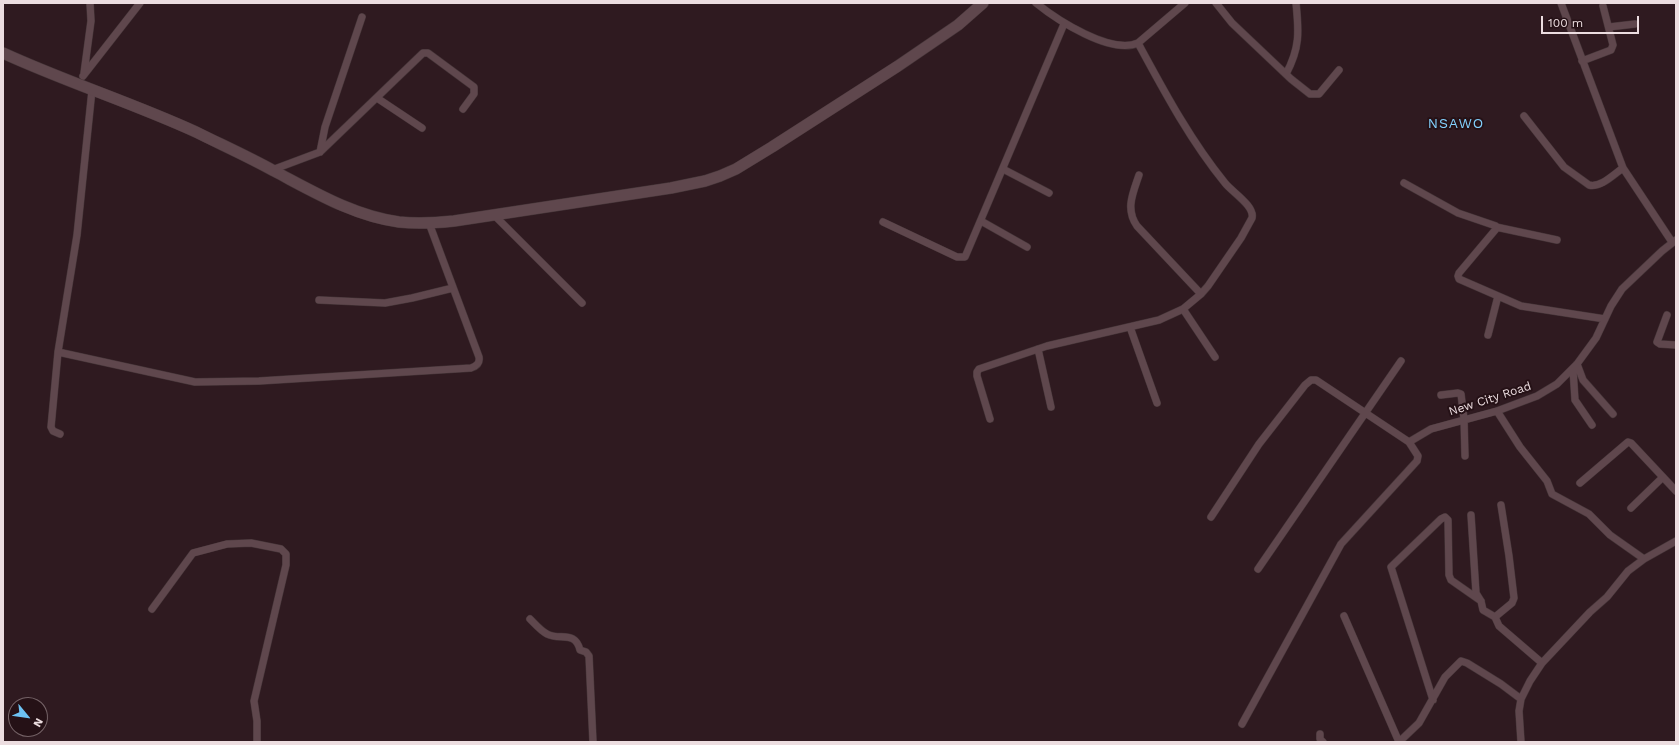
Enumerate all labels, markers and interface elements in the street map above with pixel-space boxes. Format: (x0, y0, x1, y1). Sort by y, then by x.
scale bar (1543, 8, 1641, 34)
text: 100 m (1548, 16, 1583, 30)
district label: NSAWO (1428, 116, 1484, 132)
street label: New City Road (1447, 379, 1533, 419)
north arrow (8, 697, 48, 737)
text: N (30, 716, 46, 729)

